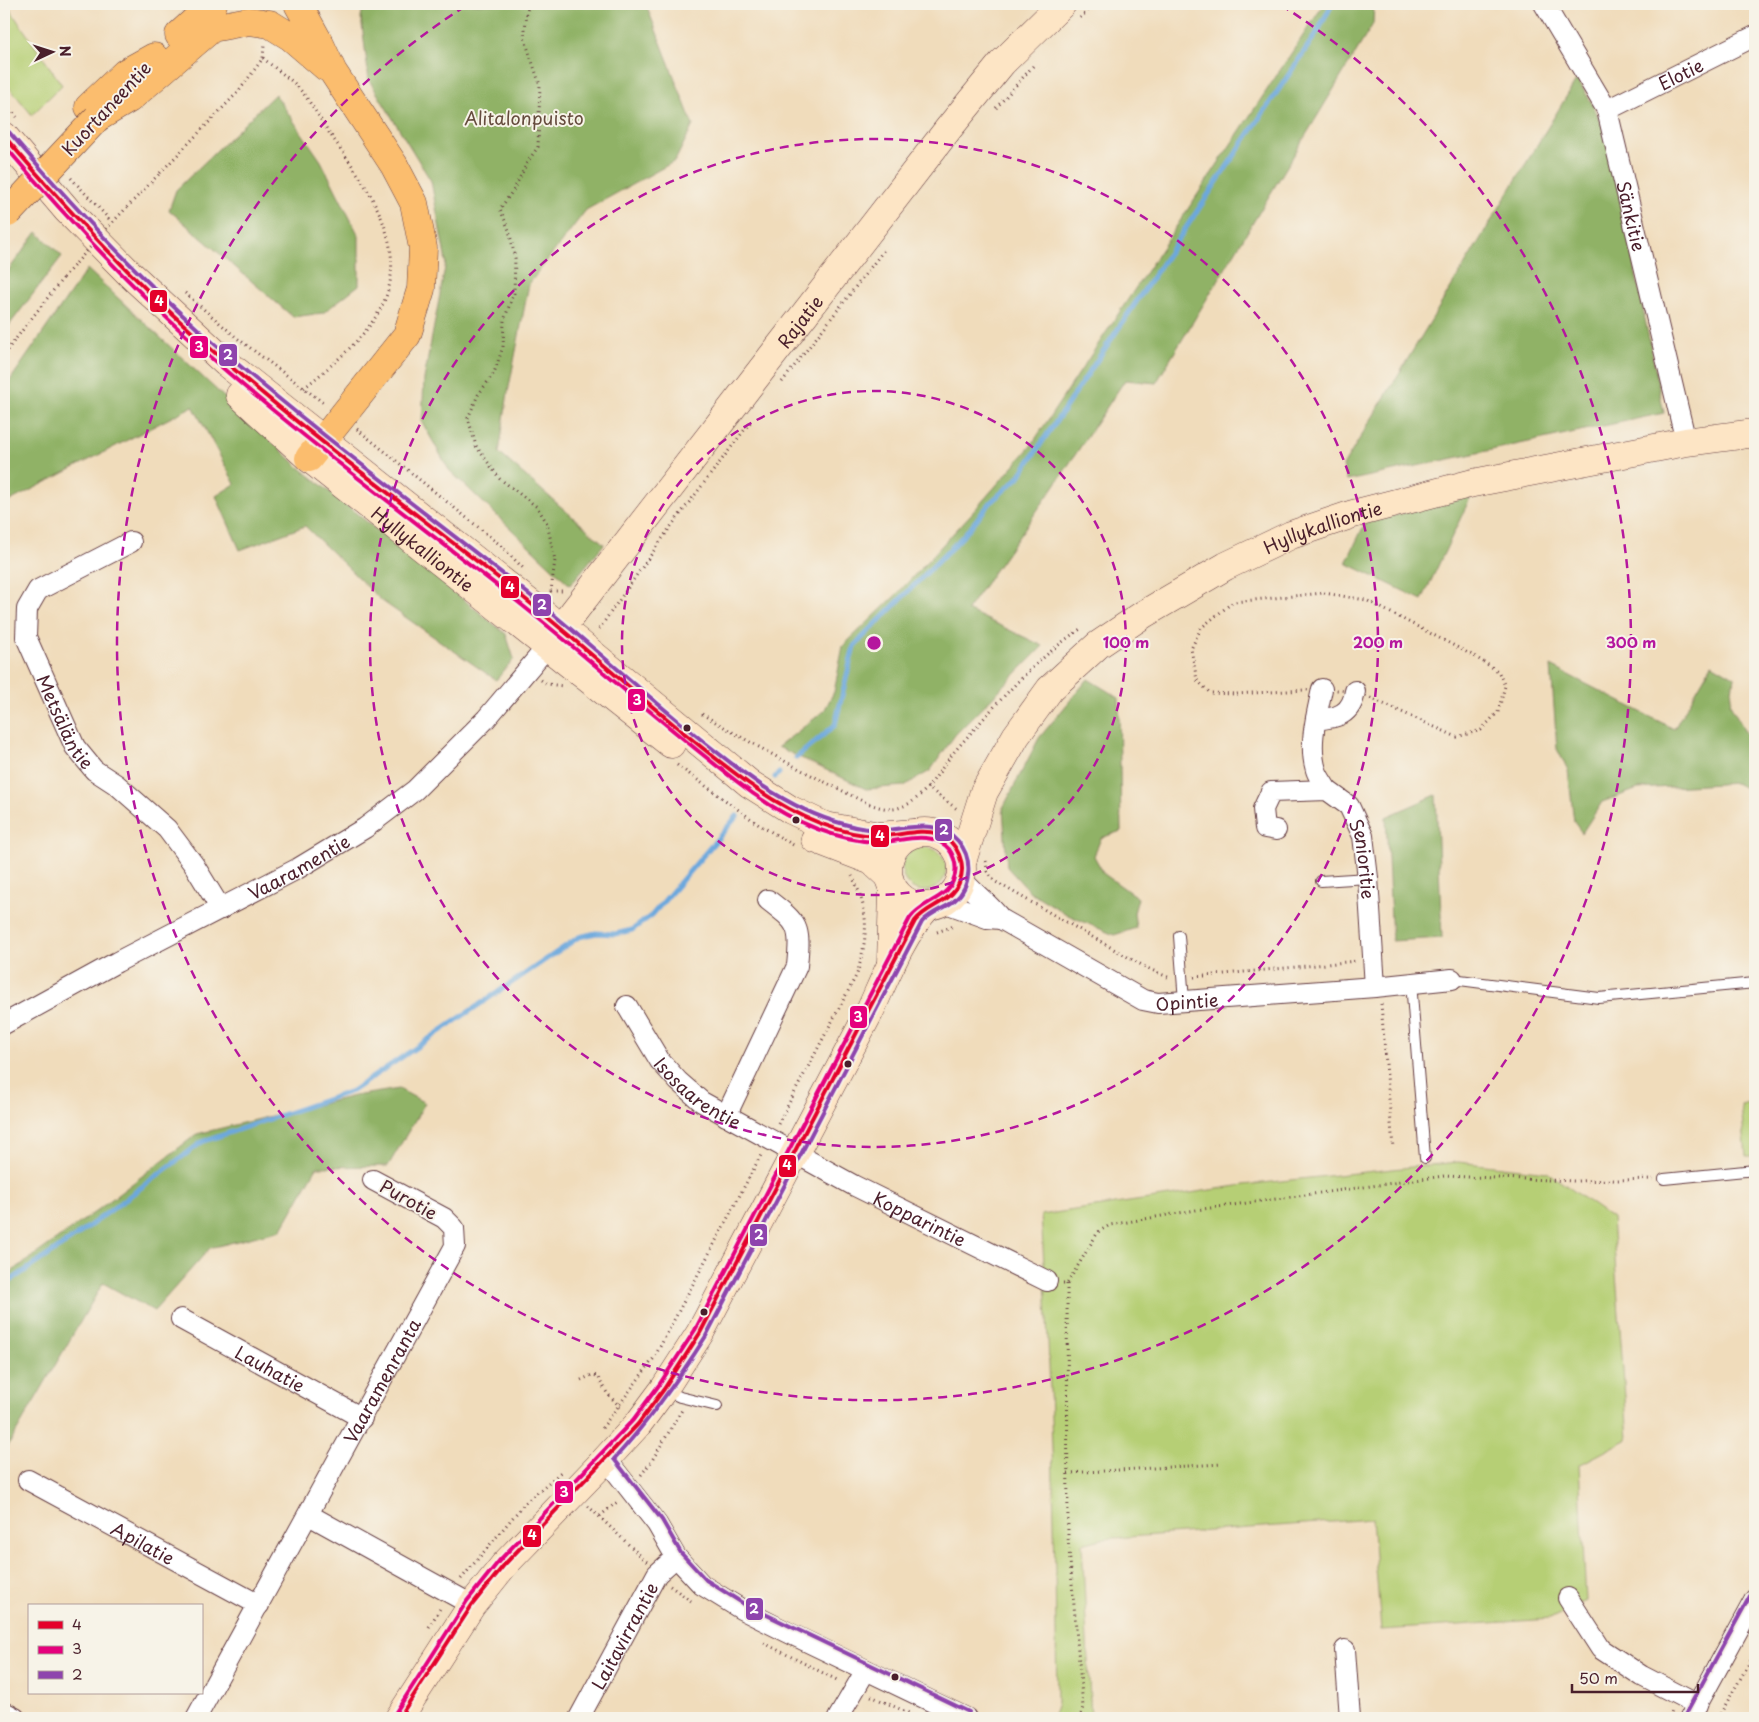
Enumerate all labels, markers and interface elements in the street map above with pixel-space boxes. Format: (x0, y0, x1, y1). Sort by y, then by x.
north arrow (28, 28, 78, 78)
text: N (55, 45, 76, 57)
street label: Elotie (1653, 51, 1708, 96)
street label: Kuortaneentie (55, 55, 157, 161)
park label: Alitalonpuisto (464, 104, 584, 131)
street label: Sänkitie (1611, 178, 1654, 254)
line badge: 4 (149, 289, 168, 313)
street label: Rajatie (770, 289, 829, 353)
text: 4 (154, 290, 164, 311)
line badge: 3 (189, 335, 209, 359)
text: 3 (194, 336, 204, 357)
line badge: 2 (218, 343, 238, 367)
text: 2 (223, 344, 233, 365)
street label: Hyllykalliontie (1258, 494, 1385, 560)
street label: Hyllykalliontie (366, 499, 480, 597)
line badge: 4 (500, 575, 520, 599)
text: 4 (505, 576, 515, 597)
line badge: 2 (532, 593, 552, 617)
text: 2 (537, 594, 547, 615)
text: 100 m (1103, 630, 1149, 653)
text: 200 m (1353, 630, 1403, 653)
text: 300 m (1606, 630, 1656, 653)
centre of rings (865, 634, 883, 652)
street label: Metsäläntie (31, 670, 101, 774)
line badge: 3 (627, 688, 646, 712)
text: 3 (632, 689, 642, 710)
unlabelled marker (682, 723, 692, 733)
street label: Senioritie (1343, 814, 1383, 900)
unlabelled marker (791, 815, 801, 825)
line badge: 2 (934, 818, 953, 842)
text: 2 (939, 819, 949, 840)
line badge: 4 (870, 824, 890, 848)
text: 4 (875, 825, 885, 846)
street label: Vaaramentie (243, 827, 354, 906)
street label: Opintie (1154, 985, 1219, 1017)
line badge: 3 (849, 1005, 868, 1029)
text: 3 (853, 1006, 863, 1027)
street label: Isosaarentie (648, 1050, 747, 1135)
unlabelled marker (843, 1059, 853, 1069)
line badge: 4 (778, 1154, 797, 1178)
text: 4 (782, 1154, 792, 1175)
street label: Purotie (375, 1172, 443, 1226)
street label: Kopparintie (869, 1184, 971, 1252)
line badge: 2 (749, 1223, 768, 1247)
text: 2 (754, 1224, 764, 1245)
unlabelled marker (699, 1307, 709, 1317)
street label: Vaaramenranta (336, 1312, 427, 1448)
street label: Lauhatie (231, 1338, 310, 1398)
line badge: 3 (554, 1480, 574, 1504)
text: 3 (559, 1481, 569, 1502)
street label: Apilatie (107, 1514, 180, 1571)
line badge: 4 (522, 1524, 542, 1548)
text: 4 (527, 1524, 537, 1545)
street label: Laitavirrantie (584, 1577, 664, 1694)
line badge: 2 (745, 1597, 764, 1621)
text: 2 (749, 1598, 759, 1619)
legend (28, 1604, 202, 1694)
text: 4 (72, 1612, 82, 1635)
text: 3 (72, 1636, 82, 1659)
text: 2 (72, 1662, 83, 1685)
scale bar (1572, 1662, 1698, 1694)
text: 50 m (1579, 1666, 1618, 1689)
unlabelled marker (890, 1672, 900, 1682)

